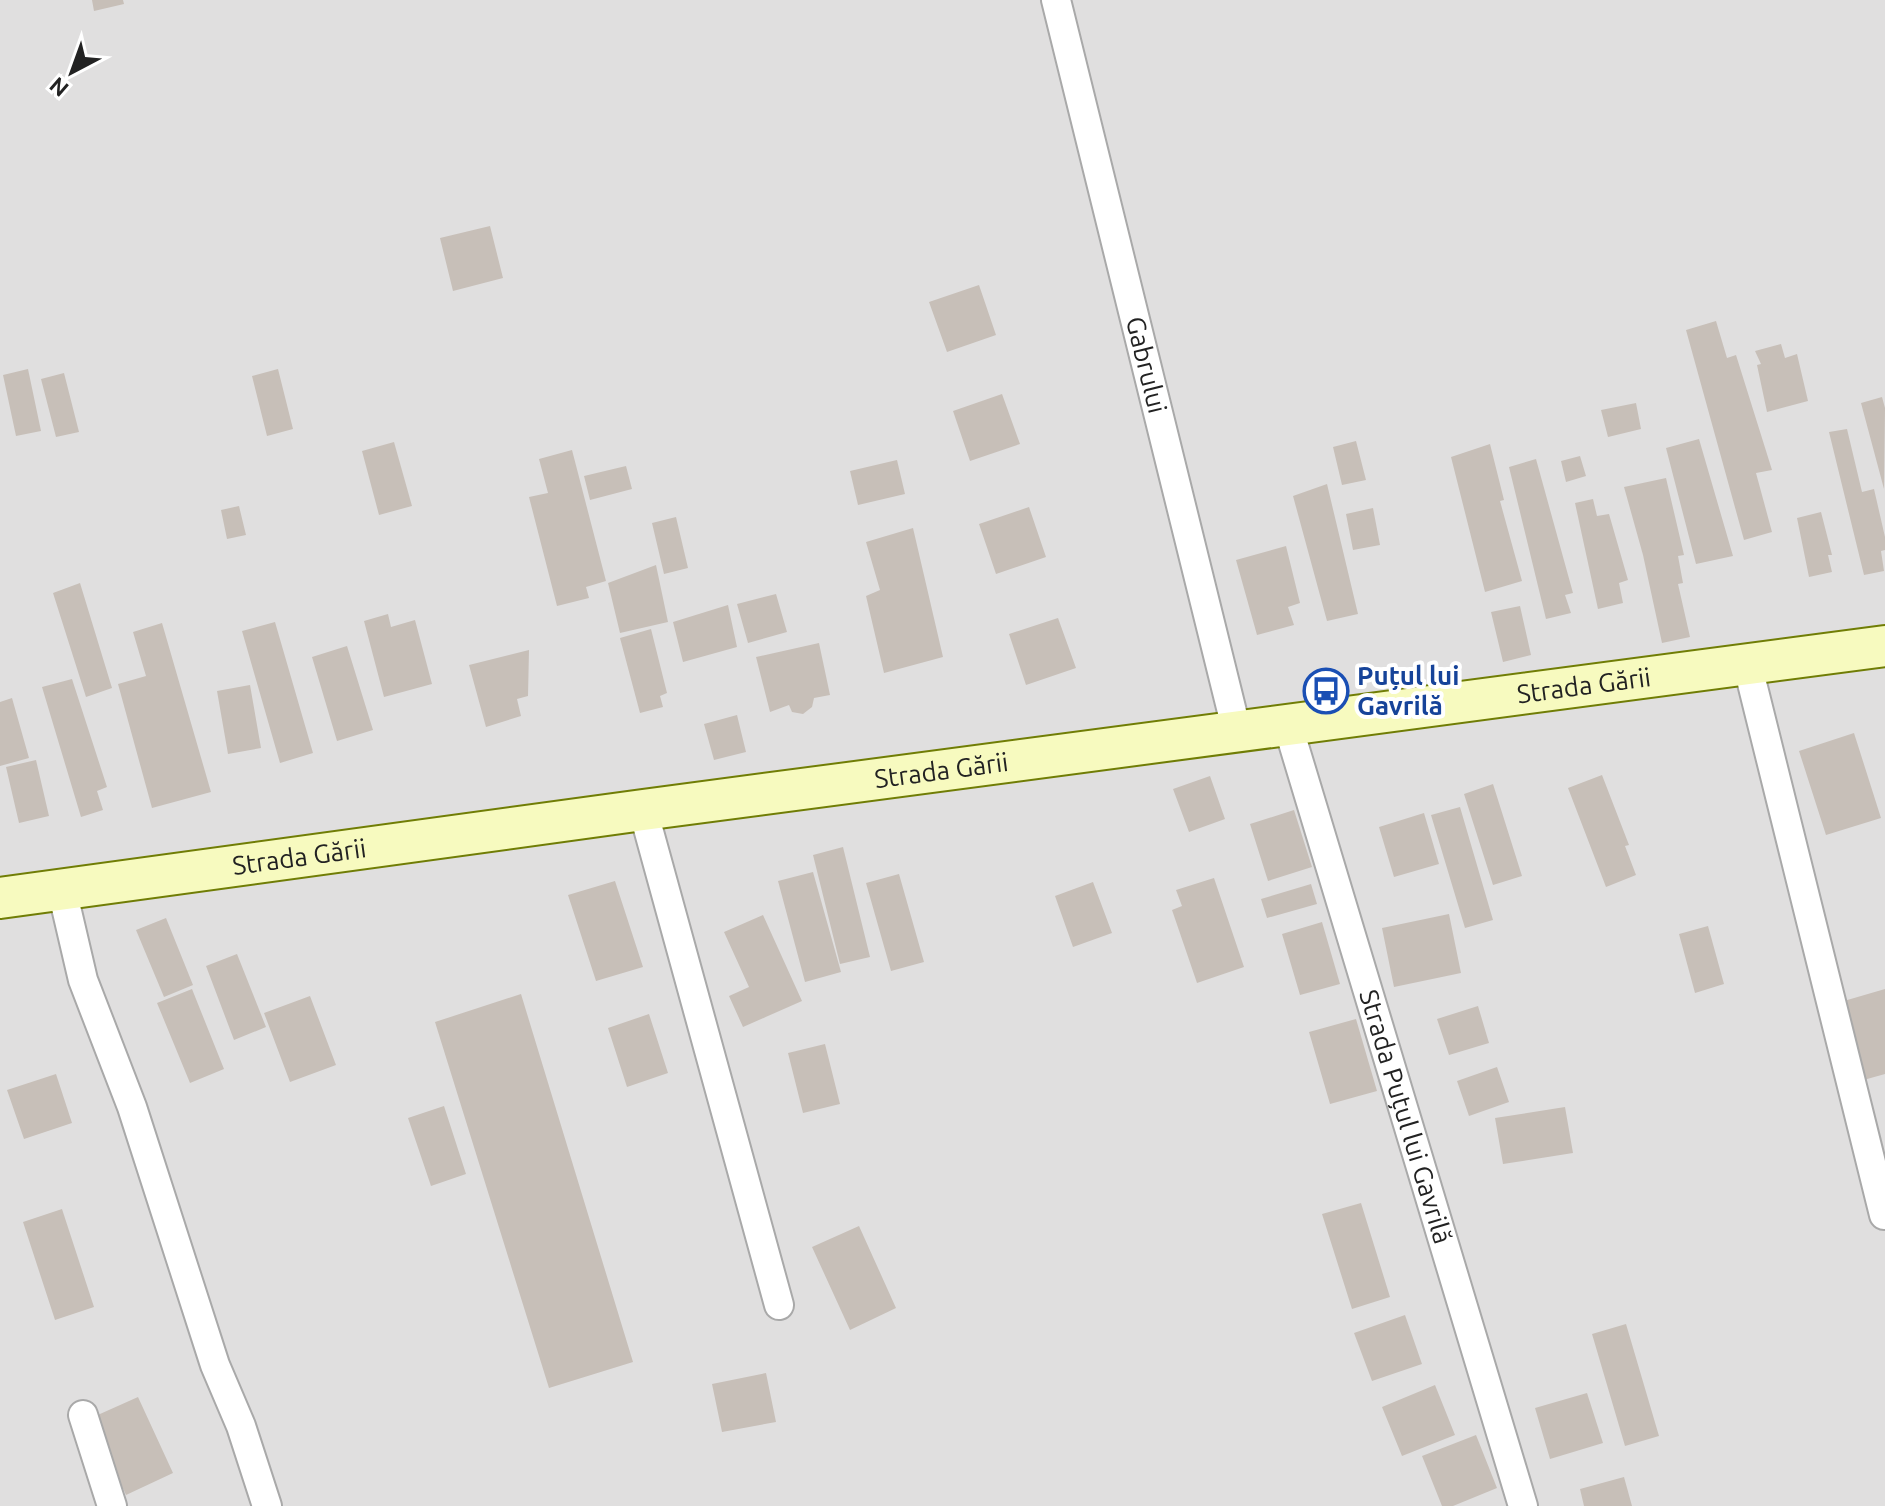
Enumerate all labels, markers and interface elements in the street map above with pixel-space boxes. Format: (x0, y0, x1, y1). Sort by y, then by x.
north arrow (32, 32, 112, 112)
text: N (44, 73, 73, 102)
street label: Gabrului (1121, 314, 1173, 416)
place label: Puțul lui Gavrilă (1357, 661, 1459, 720)
street label: Strada Gării (1515, 662, 1652, 708)
bus stop icon: Puțul lui Gavrilă (1302, 667, 1350, 715)
street label: Strada Gării (873, 747, 1010, 793)
street label: Strada Gării (230, 833, 368, 880)
street label: Strada Puțul lui Gavrilă (1354, 986, 1458, 1247)

